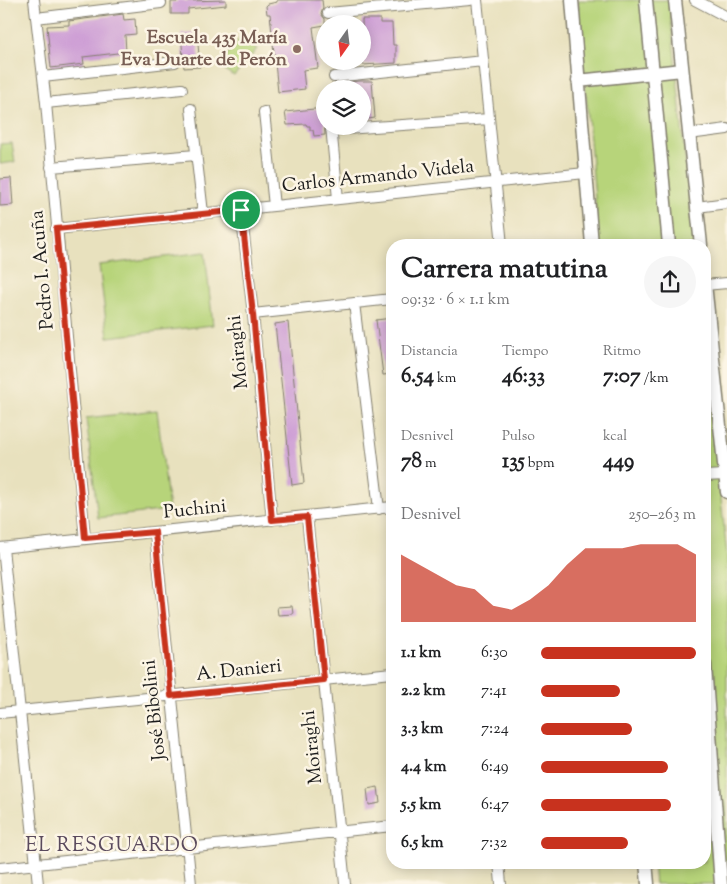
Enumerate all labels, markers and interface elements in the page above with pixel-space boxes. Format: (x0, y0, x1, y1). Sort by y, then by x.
north arrow (316, 15, 371, 70)
map controls (316, 15, 371, 135)
place label: Escuela 435 María Eva Duarte de Perón (121, 25, 288, 74)
marker: Escuela 435 María Eva Duarte de Perón (291, 43, 303, 55)
button: layers (316, 80, 371, 135)
street label: Carlos Armando Videla (281, 153, 476, 201)
pin (220, 189, 262, 231)
icon: arrive (227, 196, 255, 224)
street label: Pedro I. Acuña (24, 209, 62, 331)
text: Carrera matutina (401, 250, 608, 290)
button: share (644, 256, 696, 308)
text: 09:32 · 6 × 1.1 km (401, 289, 510, 312)
street label: Moiraghi (222, 314, 256, 390)
text: Distancia (401, 342, 458, 362)
text: Tiempo (502, 342, 548, 362)
text: Ritmo (603, 342, 641, 362)
text: 6.54 (401, 362, 434, 392)
text: 46:33 (502, 362, 545, 392)
text: 7:07 (603, 362, 640, 392)
text: km (434, 369, 456, 389)
text: /km (640, 369, 669, 389)
text: Desnivel (401, 427, 454, 447)
text: Pulso (502, 427, 535, 447)
text: kcal (603, 427, 627, 447)
text: 78 (401, 447, 422, 477)
text: 135 (502, 447, 525, 477)
text: 449 (603, 447, 634, 477)
text: m (422, 454, 437, 474)
text: bpm (525, 454, 555, 474)
street label: Puchini (162, 493, 228, 527)
text: Desnivel (401, 504, 461, 527)
text: 250–263 m (628, 504, 696, 527)
text: 1.1 km (401, 642, 441, 665)
text: 6:30 (481, 642, 508, 665)
street label: A. Danieri (195, 653, 283, 689)
street label: José Bibolini (136, 658, 174, 763)
text: 2.2 km (401, 680, 445, 703)
text: 7:41 (481, 680, 507, 703)
street label: Moiraghi (296, 709, 330, 785)
text: 3.3 km (401, 718, 443, 741)
text: 7:24 (481, 718, 509, 741)
text: 4.4 km (401, 756, 447, 779)
text: 6:49 (481, 756, 509, 779)
text: 5.5 km (401, 794, 441, 817)
text: 6:47 (481, 794, 509, 817)
district label: EL RESGUARDO (25, 832, 199, 861)
text: 6.5 km (401, 832, 444, 855)
text: 7:32 (481, 832, 507, 855)

